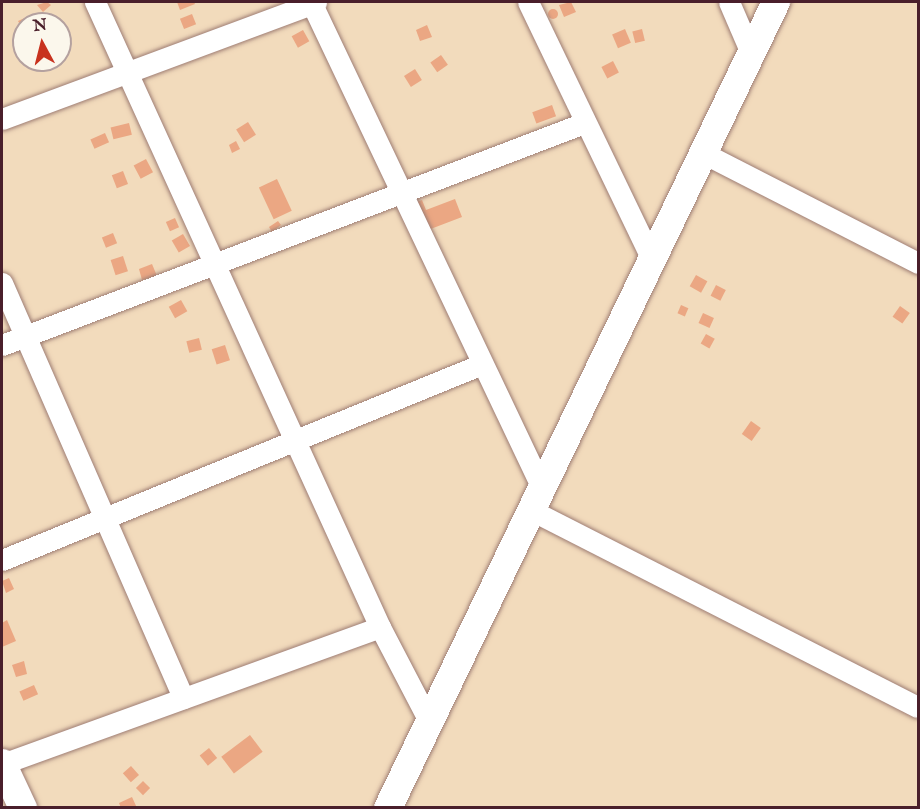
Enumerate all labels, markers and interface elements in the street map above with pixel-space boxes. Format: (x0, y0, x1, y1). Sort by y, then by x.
north arrow (12, 12, 72, 72)
text: N (32, 15, 48, 37)

